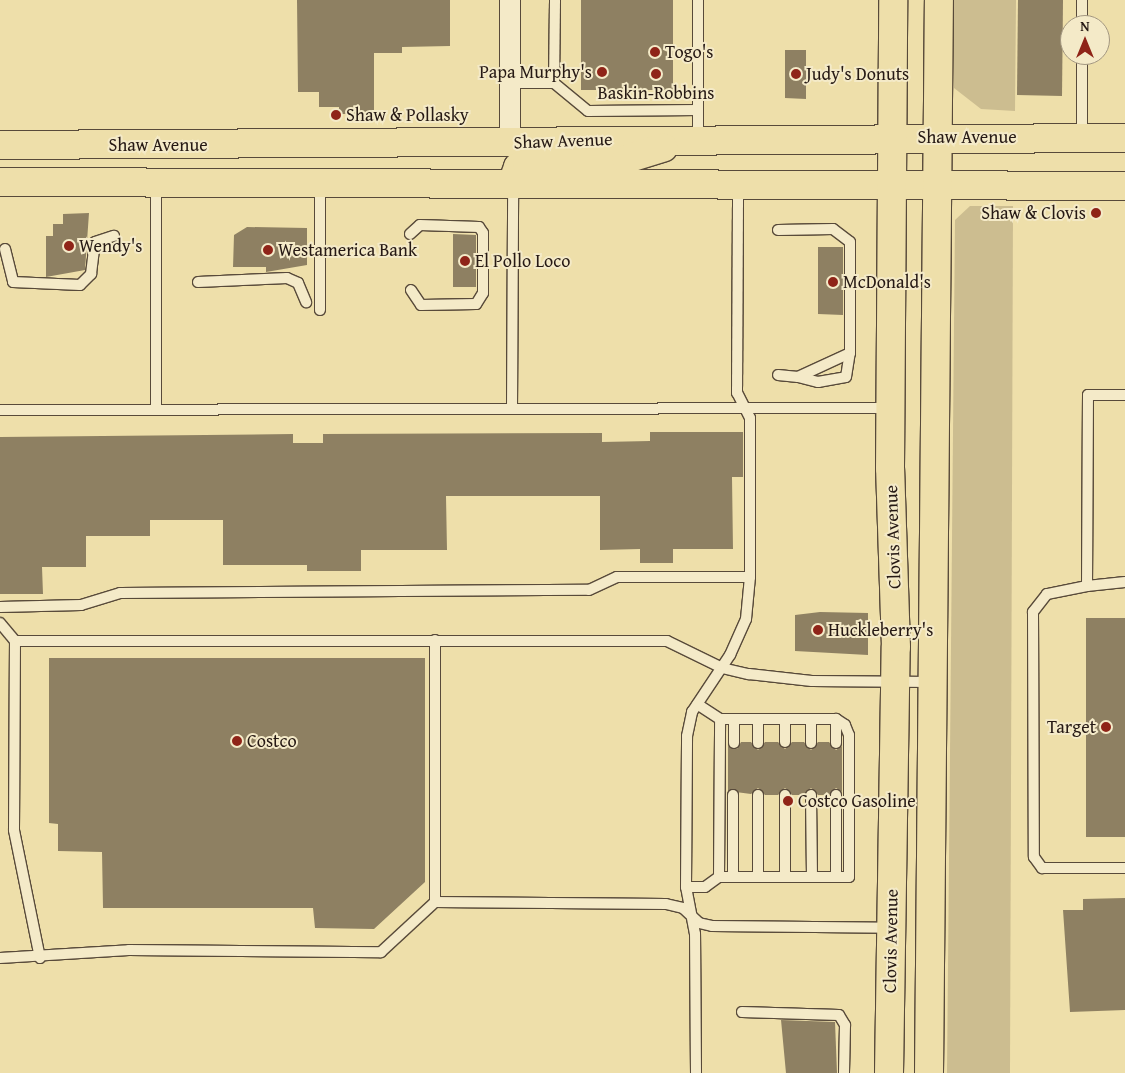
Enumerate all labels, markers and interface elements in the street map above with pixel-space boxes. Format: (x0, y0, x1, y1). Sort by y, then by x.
north arrow (1060, 15, 1110, 65)
text: N (1080, 16, 1090, 36)
place label: Togo's (665, 41, 713, 63)
marker: Togo's (649, 46, 661, 58)
place label: Papa Murphy's (479, 61, 592, 83)
place label: Judy's Donuts (806, 63, 909, 85)
marker: Papa Murphy's (596, 66, 608, 78)
marker: Baskin-Robbins (650, 68, 662, 80)
marker: Judy's Donuts (790, 68, 802, 80)
place label: Baskin-Robbins (598, 82, 714, 104)
place label: Shaw & Pollasky (346, 104, 469, 126)
marker: Shaw & Pollasky (330, 109, 342, 121)
street label: Shaw Avenue (917, 126, 1017, 148)
street label: Shaw Avenue (513, 128, 613, 154)
street label: Shaw Avenue (108, 134, 208, 156)
place label: Shaw & Clovis (981, 202, 1086, 224)
marker: Shaw & Clovis (1090, 207, 1102, 219)
place label: Wendy's (79, 235, 143, 257)
place label: Westamerica Bank (278, 239, 417, 261)
marker: Wendy's (63, 240, 75, 252)
marker: Westamerica Bank (262, 244, 274, 256)
place label: El Pollo Loco (475, 250, 570, 272)
marker: El Pollo Loco (459, 255, 471, 267)
place label: McDonald's (843, 271, 931, 293)
marker: McDonald's (827, 276, 839, 288)
street label: Clovis Avenue (880, 485, 906, 589)
place label: Huckleberry's (828, 619, 933, 641)
marker: Huckleberry's (812, 624, 824, 636)
place label: Target (1047, 716, 1096, 738)
marker: Target (1100, 721, 1112, 733)
place label: Costco (247, 730, 297, 752)
marker: Costco (231, 735, 243, 747)
place label: Costco Gasoline (798, 790, 916, 812)
marker: Costco Gasoline (782, 795, 794, 807)
street label: Clovis Avenue (879, 889, 903, 993)

